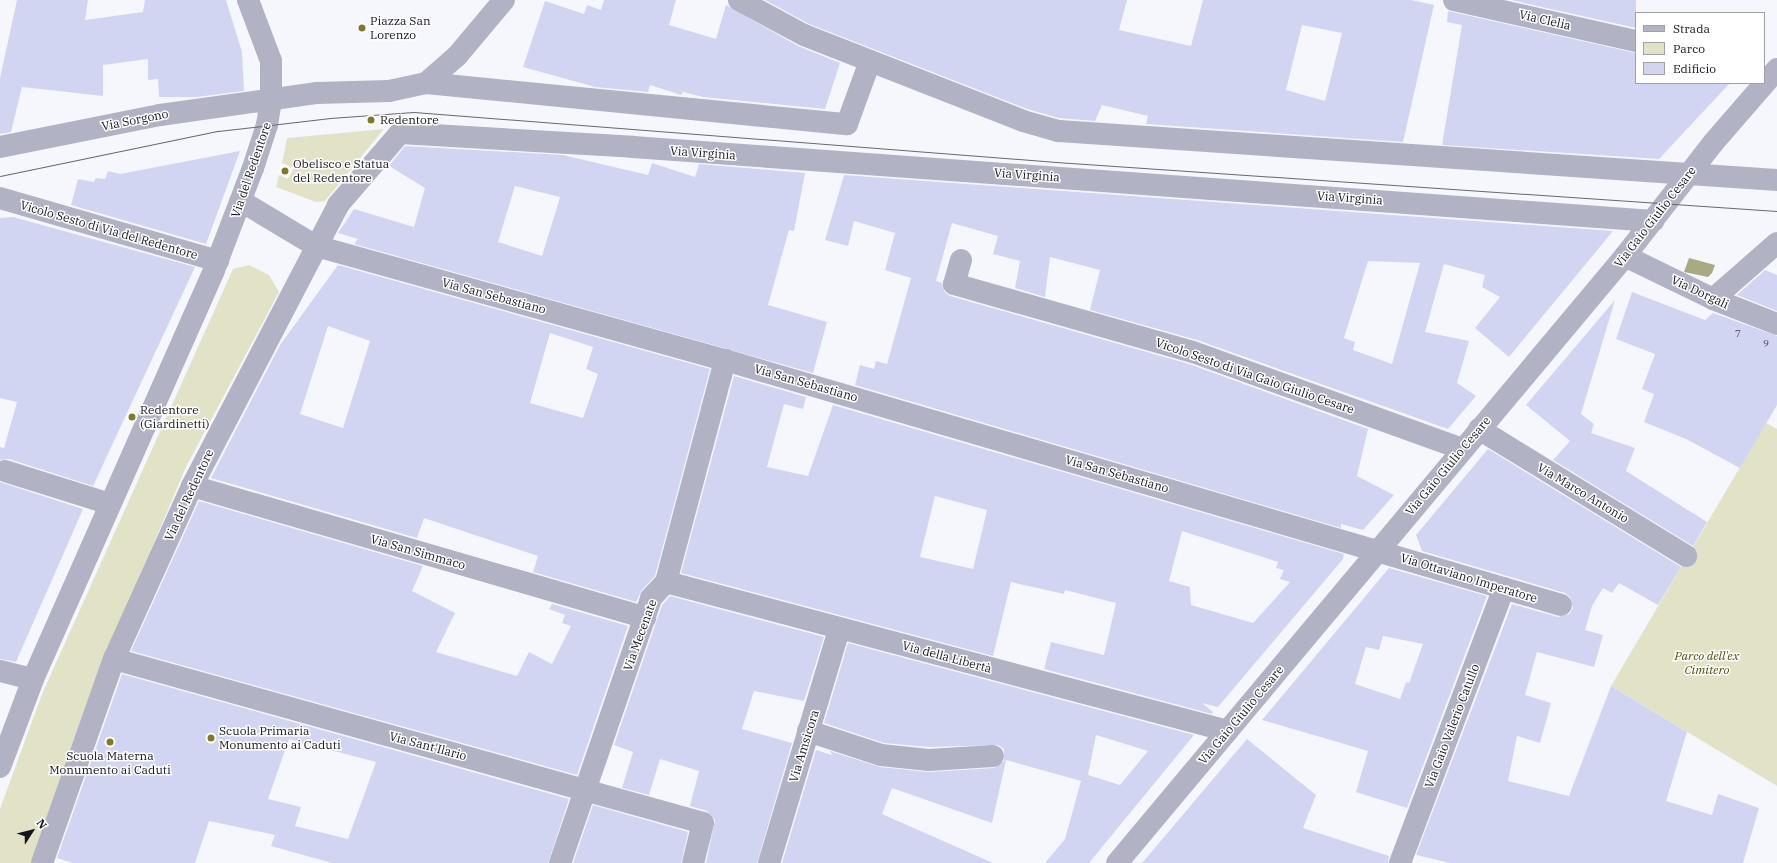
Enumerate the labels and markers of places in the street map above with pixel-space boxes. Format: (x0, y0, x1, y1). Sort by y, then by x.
place label: Piazza San Lorenzo (370, 14, 431, 42)
marker: Piazza San Lorenzo (357, 23, 367, 33)
place label: Redentore (380, 113, 439, 127)
marker: Redentore (365, 114, 377, 126)
place label: Obelisco e Statua del Redentore (293, 157, 389, 185)
marker: Obelisco e Statua del Redentore (280, 166, 290, 176)
place label: Redentore (Giardinetti) (140, 403, 210, 431)
marker: Redentore (Giardinetti) (127, 412, 137, 422)
place label: Scuola Primaria Monumento ai Caduti (219, 724, 341, 752)
marker: Scuola Primaria Monumento ai Caduti (206, 733, 216, 743)
marker: Scuola Materna Monumento ai Caduti (105, 737, 115, 747)
place label: Scuola Materna Monumento ai Caduti (49, 749, 171, 777)

